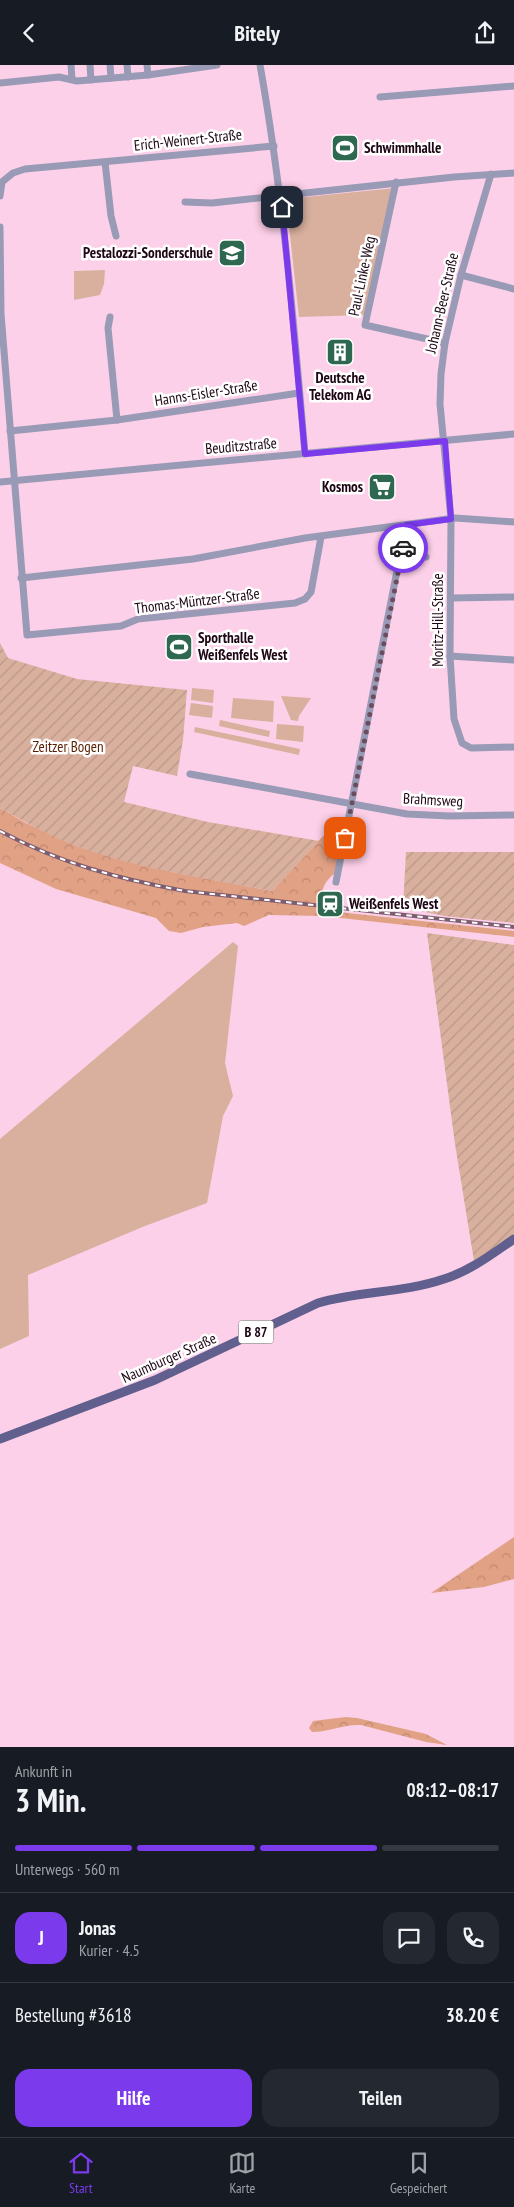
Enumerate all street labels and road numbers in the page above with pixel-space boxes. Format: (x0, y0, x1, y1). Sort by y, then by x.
street label: Erich-Weinert-Straße (133, 124, 243, 155)
street label: Paul-Linke-Weg (344, 234, 379, 318)
street label: Johann-Beer-Straße (421, 251, 462, 356)
street label: Hanns-Eisler-Straße (153, 375, 259, 410)
street label: Beuditzstraße (204, 433, 278, 458)
street label: Moritz-Hill-Straße (428, 573, 447, 667)
street label: Thomas-Müntzer-Straße (133, 583, 261, 618)
street label: Brahmsweg (403, 788, 463, 811)
road number: B 87 (238, 1321, 274, 1343)
street label: Naumburger Straße (119, 1328, 219, 1387)

